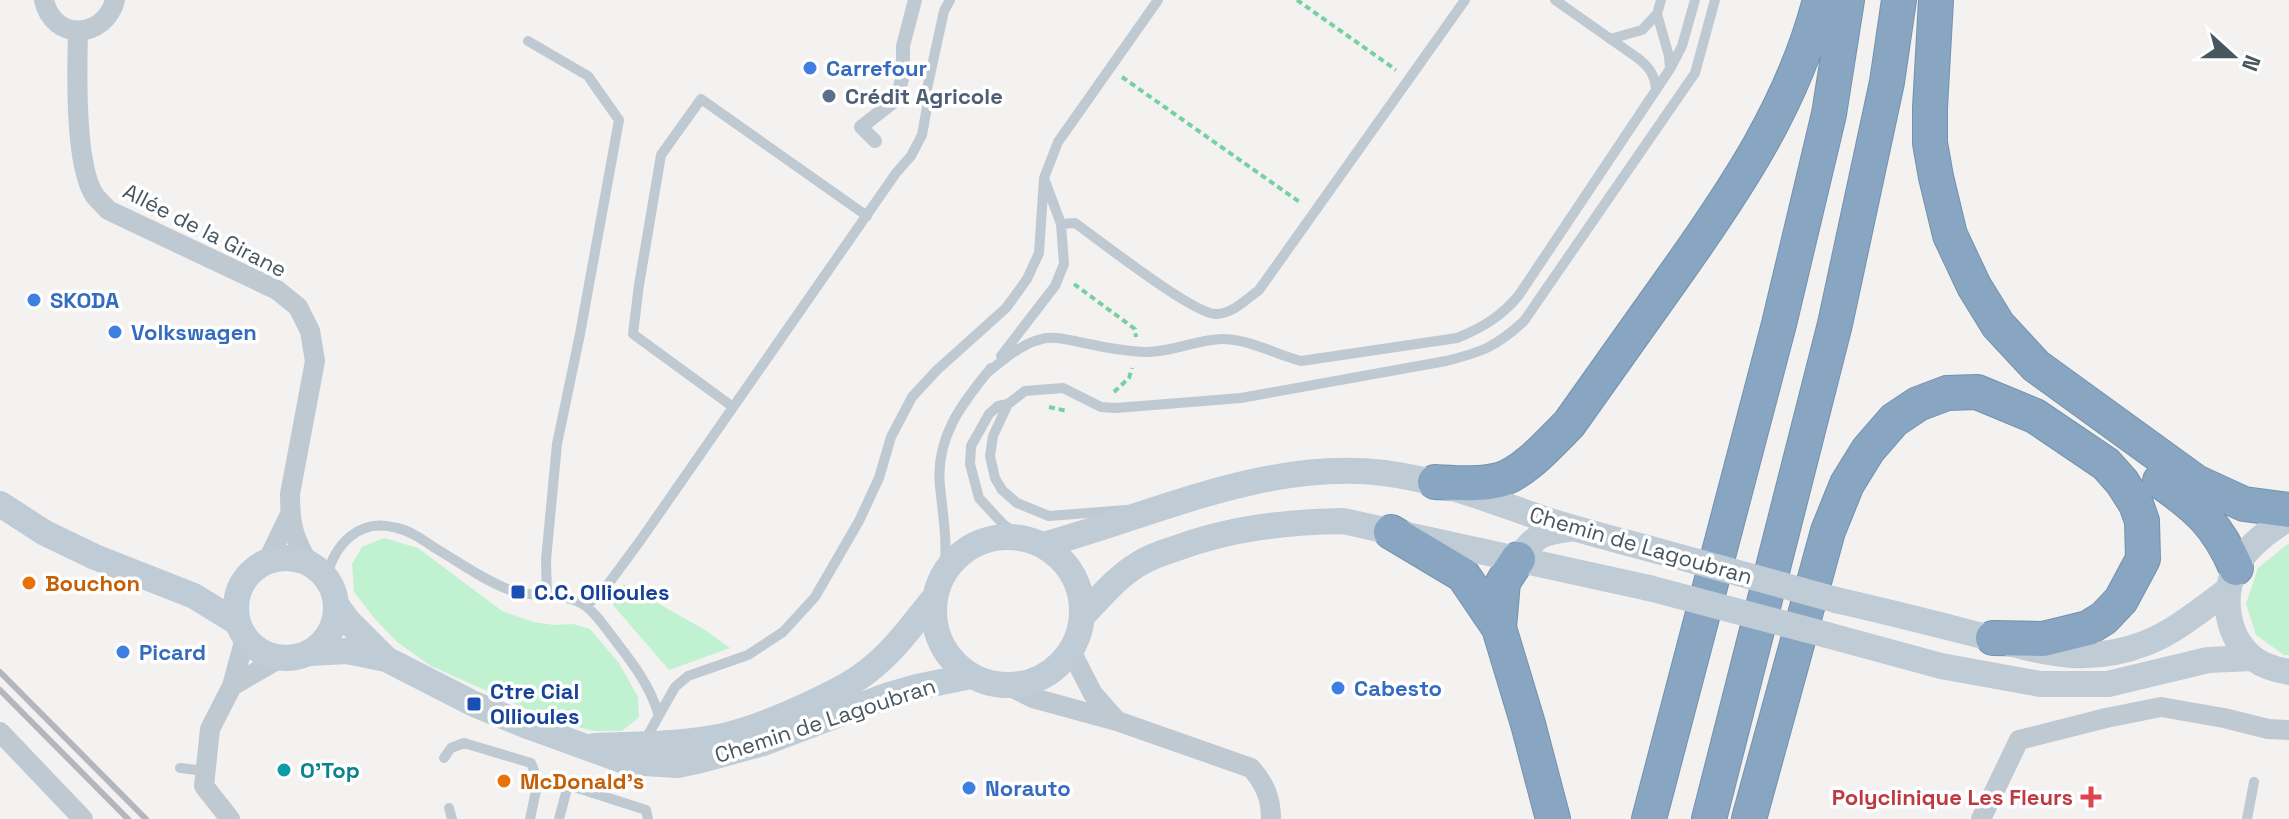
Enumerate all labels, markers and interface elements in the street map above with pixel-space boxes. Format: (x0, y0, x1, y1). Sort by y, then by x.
north arrow (2193, 16, 2273, 96)
text: N (2236, 51, 2267, 75)
place label: Carrefour (826, 54, 928, 82)
marker: Carrefour (801, 59, 819, 77)
place label: Crédit Agricole (845, 82, 1003, 110)
marker: Crédit Agricole (820, 87, 838, 105)
street label: Allée de la Girane (119, 177, 291, 283)
place label: SKODA (50, 286, 119, 314)
marker: SKODA (25, 291, 43, 309)
place label: Volkswagen (131, 318, 257, 346)
marker: Volkswagen (106, 323, 124, 341)
street label: Chemin de Lagoubran (1526, 500, 1756, 590)
place label: Bouchon (45, 569, 140, 597)
marker: Bouchon (20, 574, 38, 592)
place label: C.C. Ollioules (534, 578, 670, 606)
marker: C.C. Ollioules (509, 583, 527, 601)
place label: Picard (139, 638, 206, 666)
marker: Picard (114, 643, 132, 661)
street label: Chemin de Lagoubran (711, 671, 939, 769)
place label: Cabesto (1354, 674, 1442, 702)
place label: Ctre Cial Ollioules (490, 677, 580, 730)
marker: Cabesto (1329, 679, 1347, 697)
marker: Ctre Cial Ollioules (465, 695, 483, 713)
place label: O'Top (300, 756, 360, 784)
marker: O'Top (275, 761, 293, 779)
place label: McDonald's (520, 767, 644, 795)
marker: McDonald's (495, 772, 513, 790)
place label: Norauto (985, 774, 1071, 802)
marker: Norauto (960, 779, 978, 797)
place label: Polyclinique Les Fleurs (1832, 783, 2073, 811)
marker: Polyclinique Les Fleurs (2080, 786, 2102, 808)

